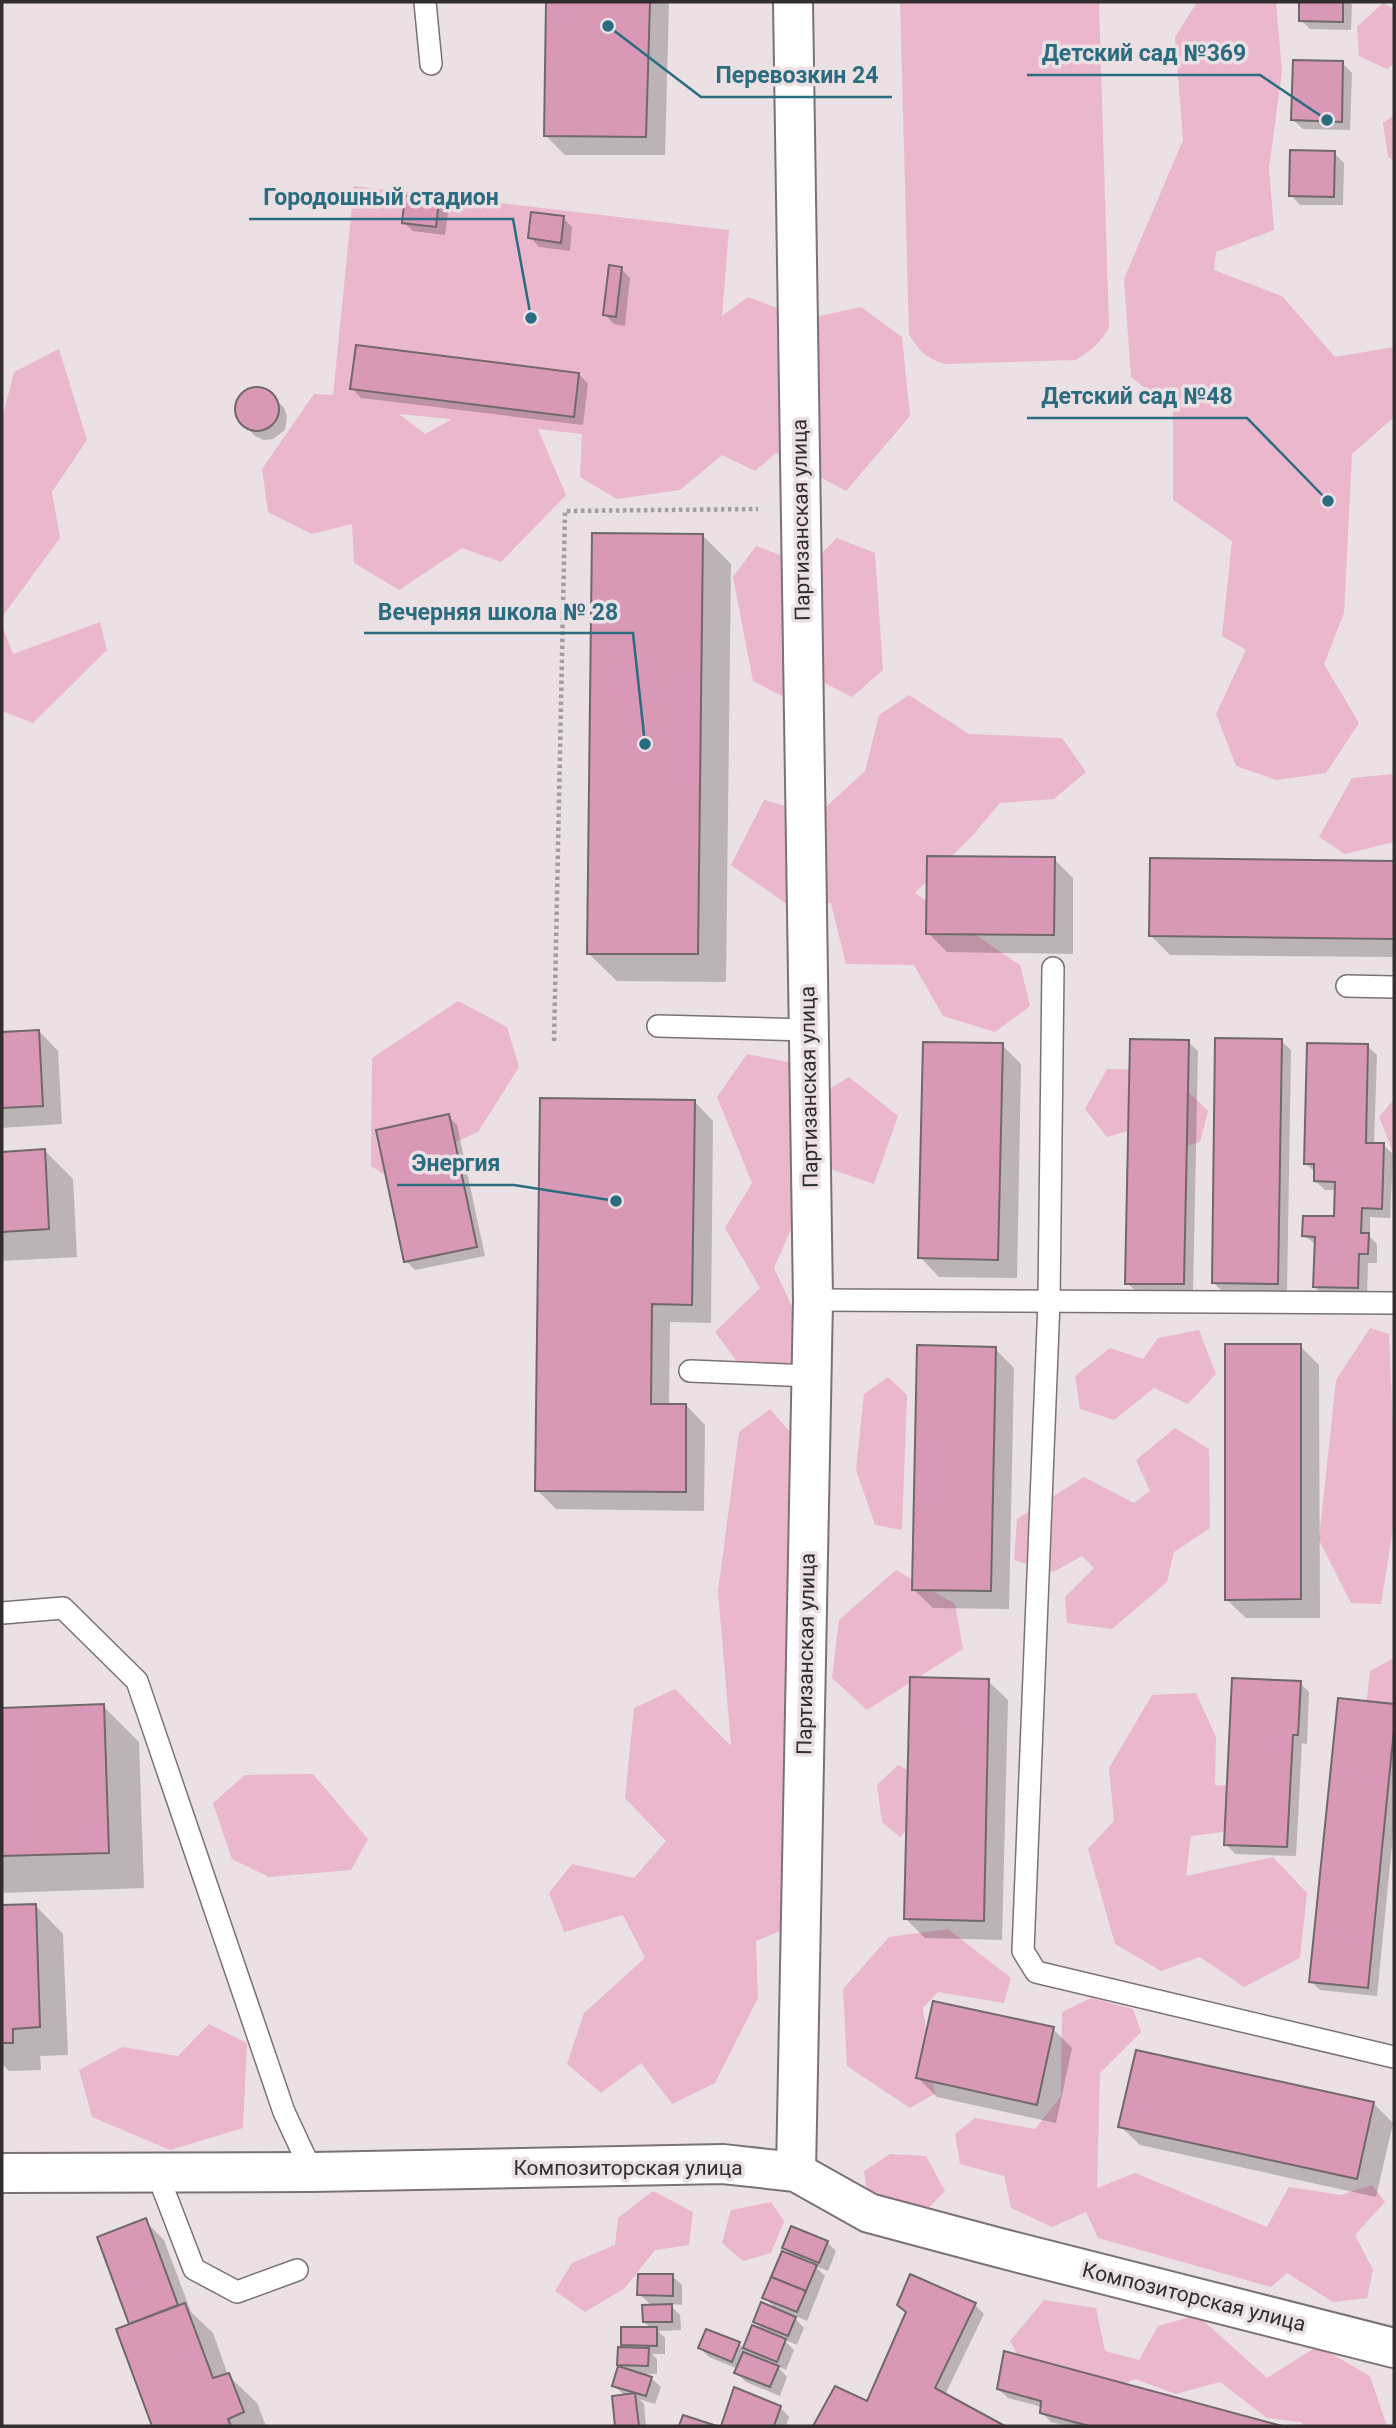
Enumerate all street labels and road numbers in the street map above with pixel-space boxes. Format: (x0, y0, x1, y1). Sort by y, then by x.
street label: Партизанская улица (787, 419, 815, 621)
street label: Партизанская улица (795, 986, 823, 1188)
street label: Партизанская улица (792, 1553, 820, 1755)
street label: Композиторская улица (513, 2156, 743, 2180)
street label: Композиторская улица (1080, 2258, 1308, 2336)

